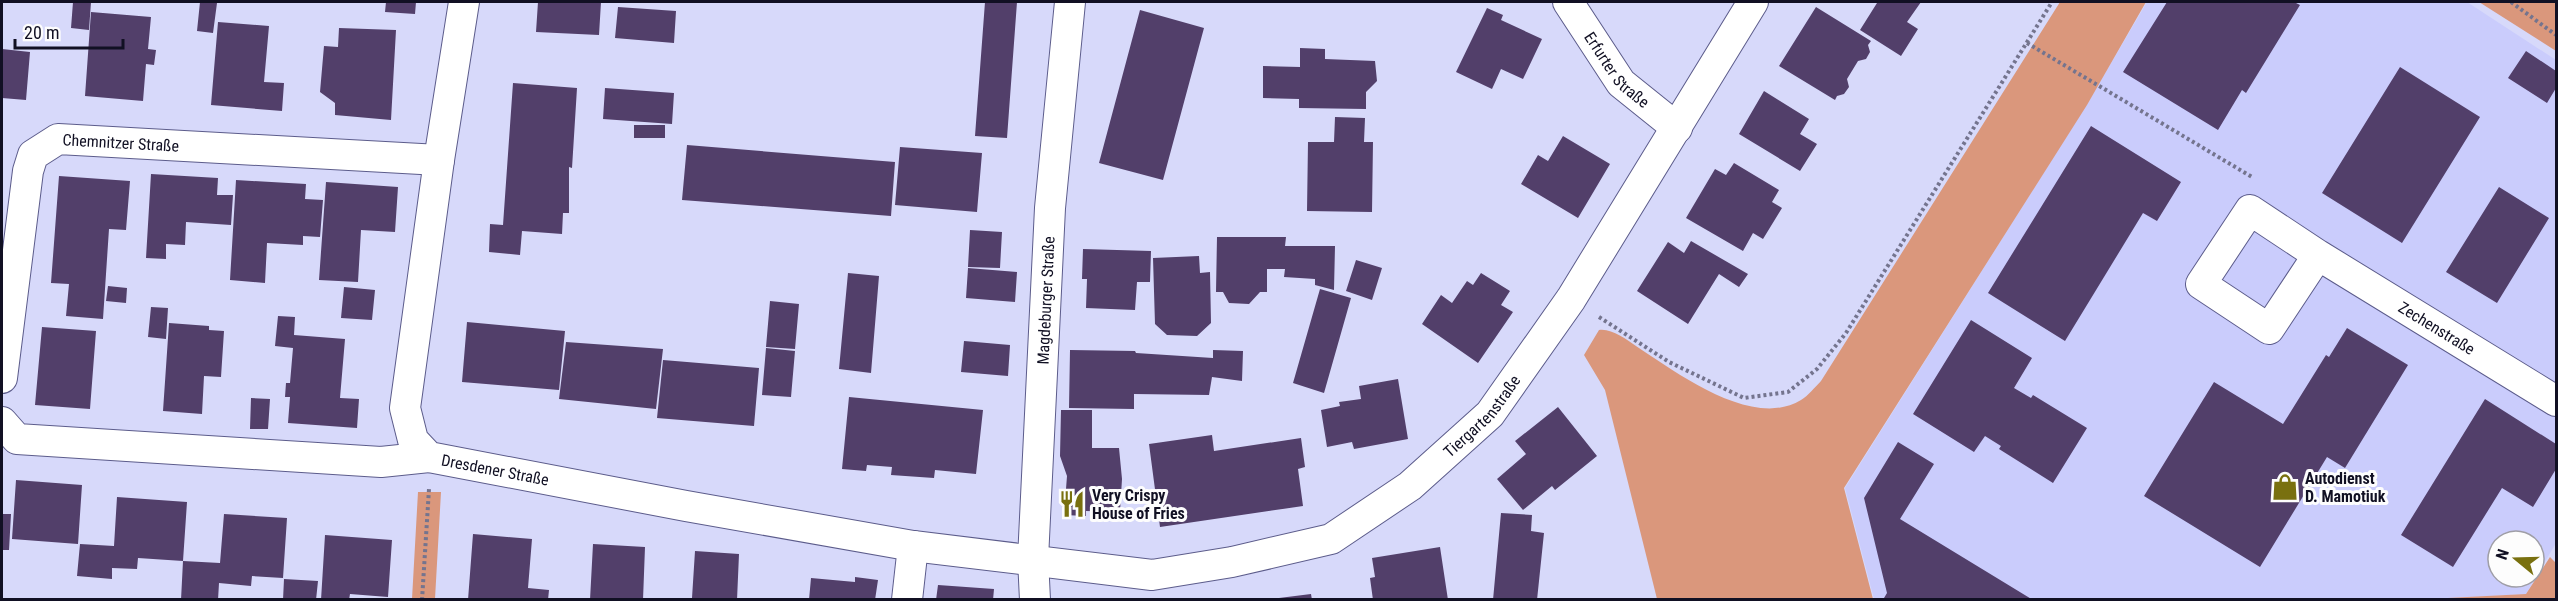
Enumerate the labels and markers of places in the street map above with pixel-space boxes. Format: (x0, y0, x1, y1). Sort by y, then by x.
place label: Autodienst D. Mamotiuk (2305, 469, 2386, 506)
shop icon: Autodienst D. Mamotiuk (2270, 472, 2300, 502)
place label: Very Crispy House of Fries (1092, 486, 1185, 523)
restaurant icon: Very Crispy House of Fries (1057, 489, 1087, 519)

